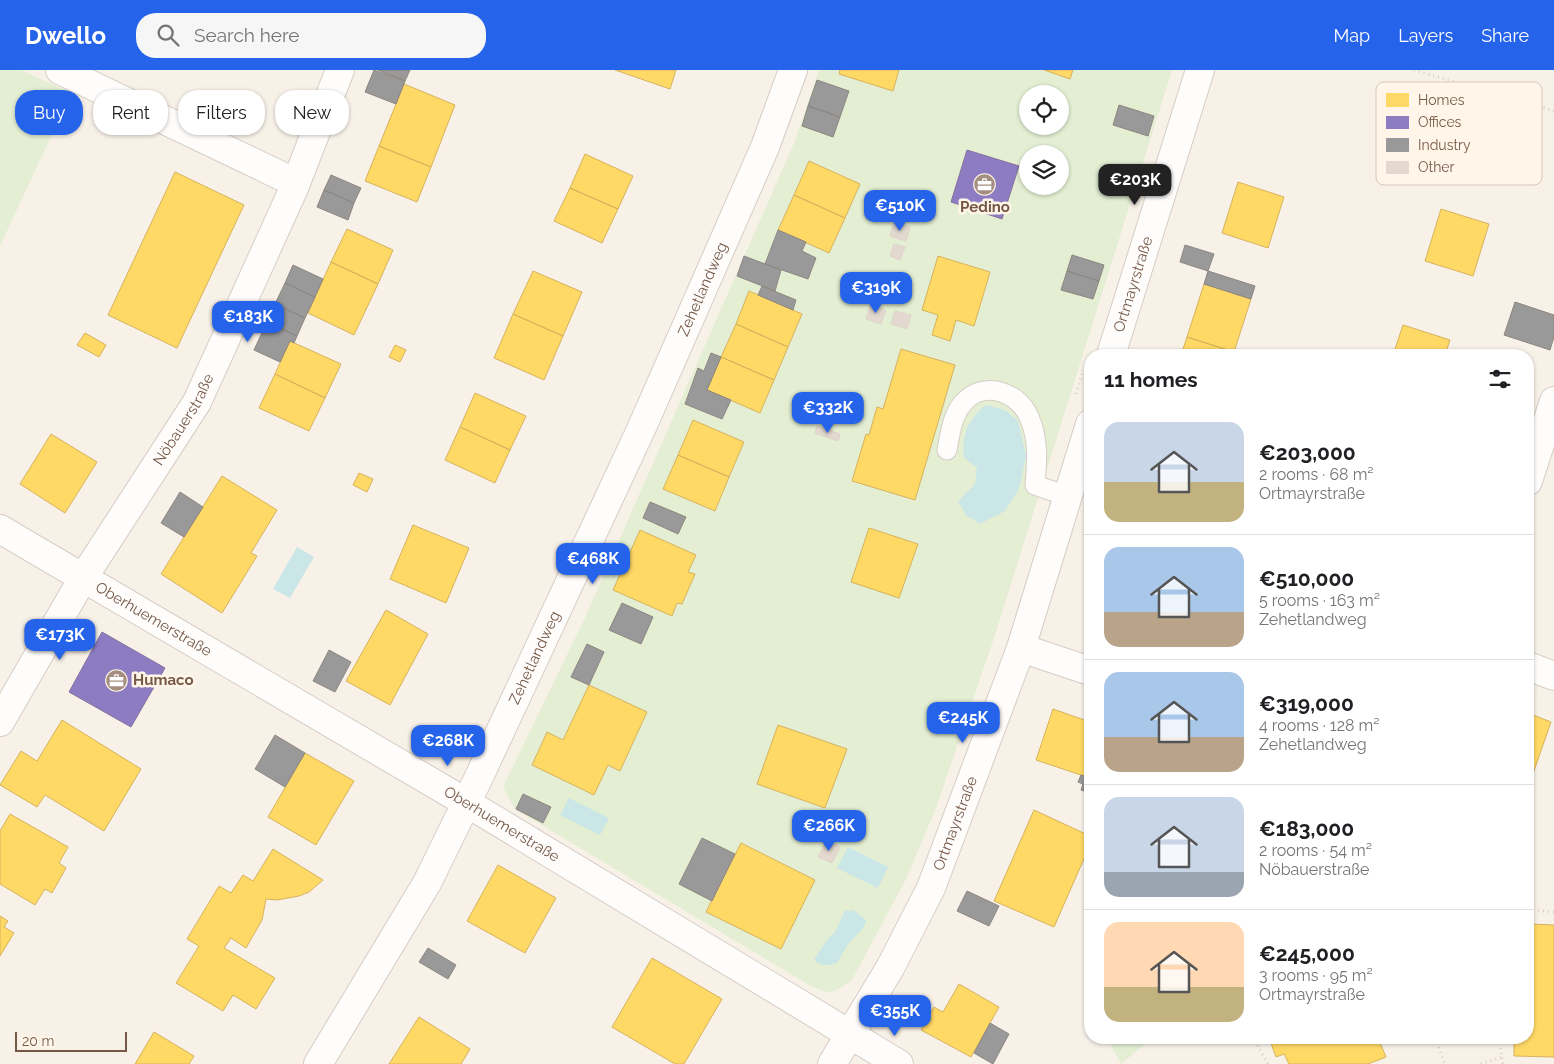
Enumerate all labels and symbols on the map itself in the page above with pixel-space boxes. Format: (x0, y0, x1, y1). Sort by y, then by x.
legend (1376, 82, 1542, 185)
text: Homes (1418, 92, 1465, 108)
text: Offices (1418, 114, 1462, 130)
text: Industry (1418, 137, 1471, 153)
text: Other (1418, 159, 1455, 175)
pin: €203K (1100, 164, 1170, 206)
office icon: Pedino (973, 172, 997, 196)
pin: €510K (865, 190, 935, 232)
place label: Pedino (960, 198, 1010, 216)
street label: Ortmayrstraße (1110, 234, 1157, 335)
street label: Zehetlandweg (674, 239, 731, 339)
pin: €319K (841, 272, 911, 314)
pin: €183K (213, 300, 283, 343)
street label: Nöbauerstraße (149, 371, 218, 469)
pin: €332K (793, 392, 863, 434)
pin: €468K (558, 542, 628, 585)
street label: Oberhuemerstraße (92, 578, 215, 660)
street label: Zehetlandweg (505, 608, 564, 707)
pin: €173K (25, 618, 95, 661)
office icon: Humaco (105, 668, 129, 692)
place label: Humaco (133, 671, 194, 689)
pin: €245K (928, 702, 998, 744)
pin: €268K (413, 724, 483, 767)
street label: Ortmayrstraße (929, 774, 981, 873)
street label: Oberhuemerstraße (441, 782, 563, 866)
pin: €266K (794, 810, 864, 852)
pin: €355K (860, 994, 930, 1037)
scale bar (15, 1029, 128, 1052)

